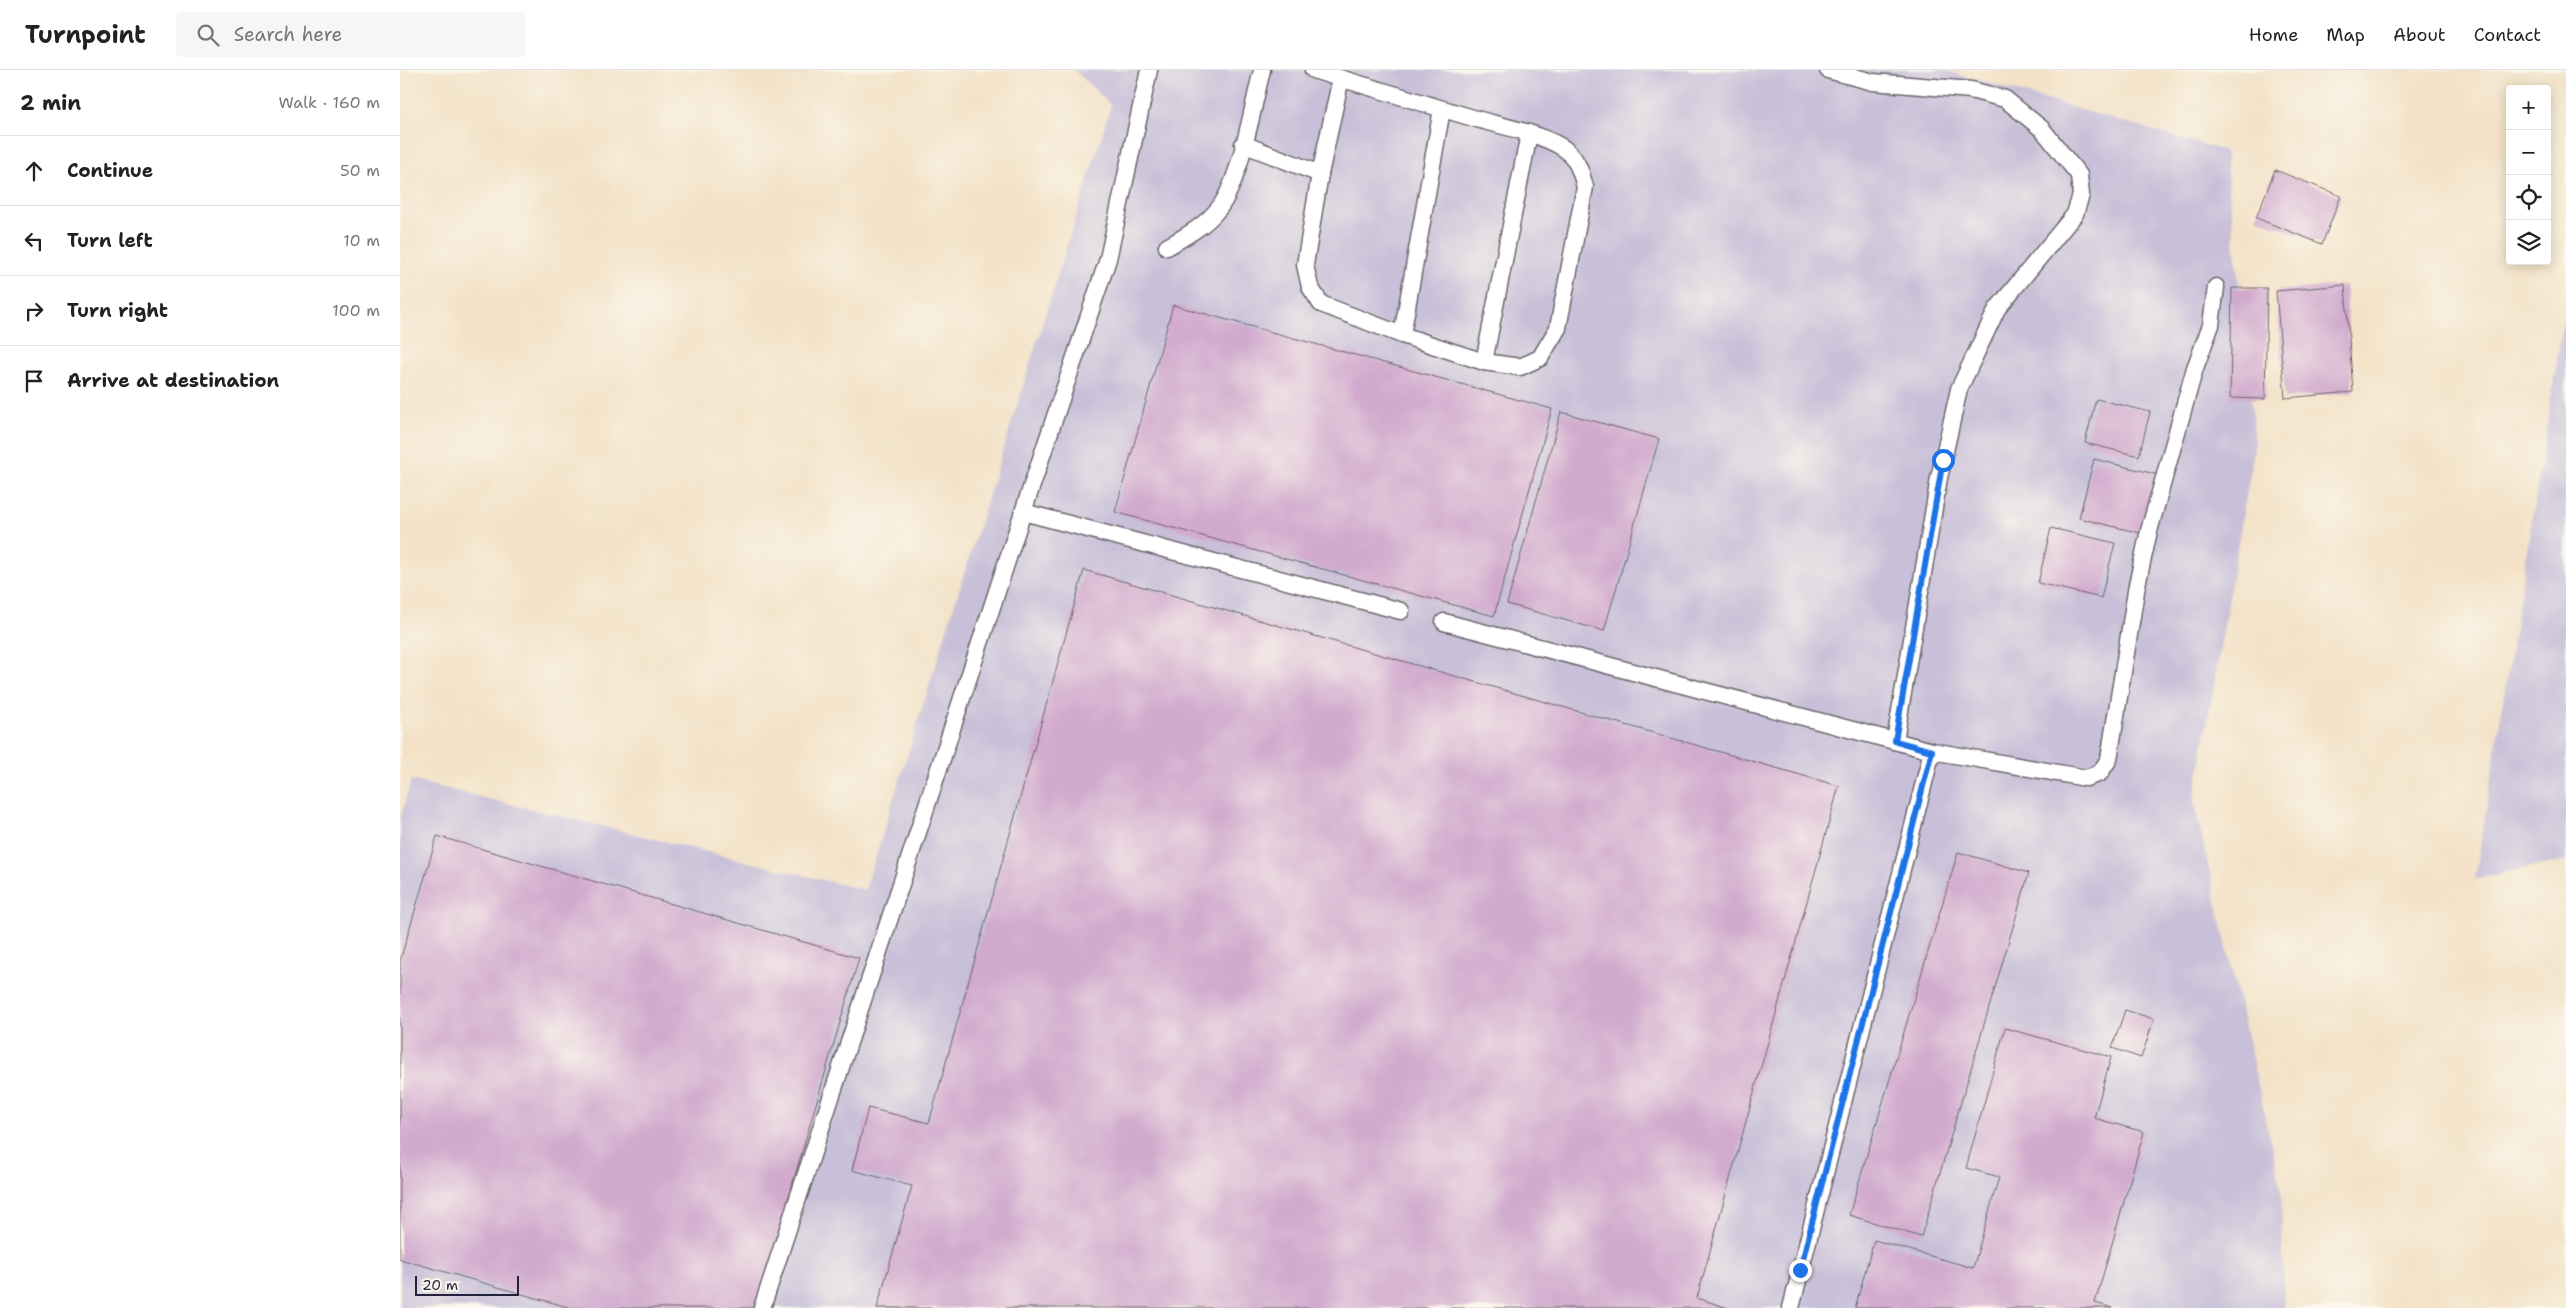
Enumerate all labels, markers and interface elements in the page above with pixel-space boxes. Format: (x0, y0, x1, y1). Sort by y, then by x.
search box (176, 12, 526, 57)
text: Turnpoint (25, 19, 146, 51)
icon: search (194, 21, 222, 49)
text: Search here (234, 22, 342, 47)
text: Home (2249, 23, 2298, 47)
text: Map (2326, 23, 2365, 47)
text: About (2393, 23, 2446, 47)
text: Contact (2474, 23, 2541, 47)
map controls (2506, 85, 2551, 265)
button: + (2506, 85, 2551, 130)
text: 2 min (20, 89, 81, 117)
text: Walk · 160 m (279, 92, 380, 113)
button: − (2506, 130, 2551, 175)
icon: ahead (20, 157, 48, 185)
text: Continue (67, 158, 153, 183)
text: 50 m (340, 160, 380, 181)
button: locate (2506, 175, 2551, 220)
button: layers (2506, 220, 2551, 265)
icon: left (20, 227, 48, 255)
text: Turn left (67, 228, 153, 253)
text: 10 m (343, 230, 380, 251)
icon: right (20, 297, 48, 325)
text: Turn right (67, 298, 168, 323)
text: 100 m (332, 300, 380, 321)
icon: arrive (20, 367, 48, 395)
text: Arrive at destination (67, 368, 279, 393)
route start (1932, 449, 1955, 472)
route end (1789, 1259, 1812, 1282)
scale bar (415, 1273, 519, 1296)
text: 20 m (422, 1276, 458, 1294)

